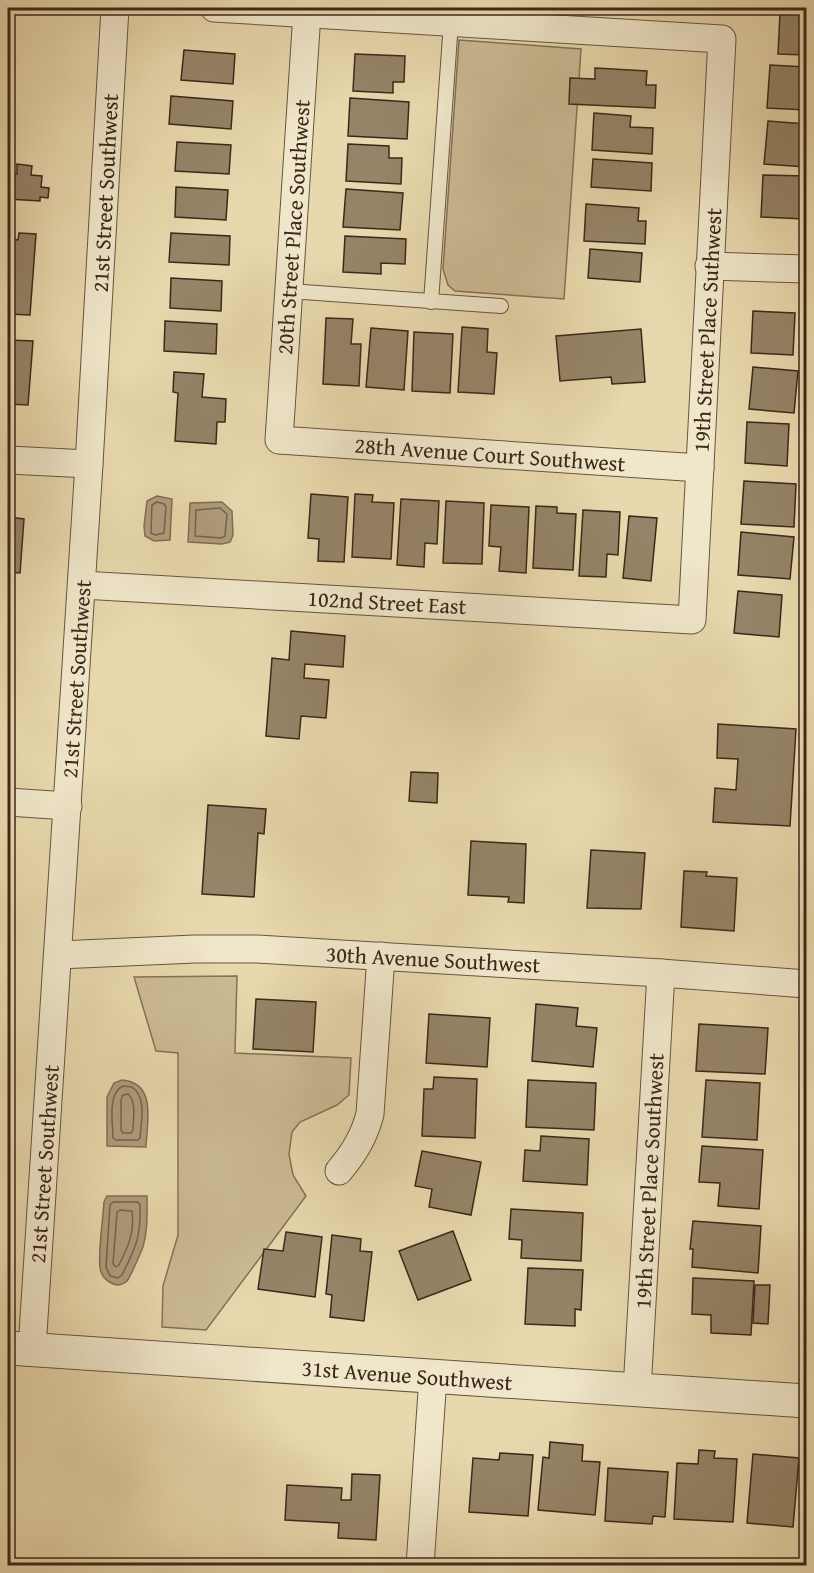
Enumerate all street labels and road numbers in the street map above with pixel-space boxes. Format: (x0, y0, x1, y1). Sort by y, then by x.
street label: 21st Street Southwest (84, 93, 126, 293)
street label: 20th Street Place Southwest (268, 98, 318, 356)
street label: 19th Street Place Suthwest (685, 207, 729, 453)
street label: 28th Avenue Court Southwest (354, 429, 627, 479)
street label: 21st Street Southwest (53, 578, 99, 779)
street label: 102nd Street East (307, 582, 468, 622)
street label: 30th Avenue Southwest (325, 937, 541, 981)
street label: 19th Street Place Southwest (626, 1052, 672, 1310)
street label: 21st Street Southwest (21, 1063, 67, 1264)
street label: 31st Avenue Southwest (301, 1352, 514, 1398)

